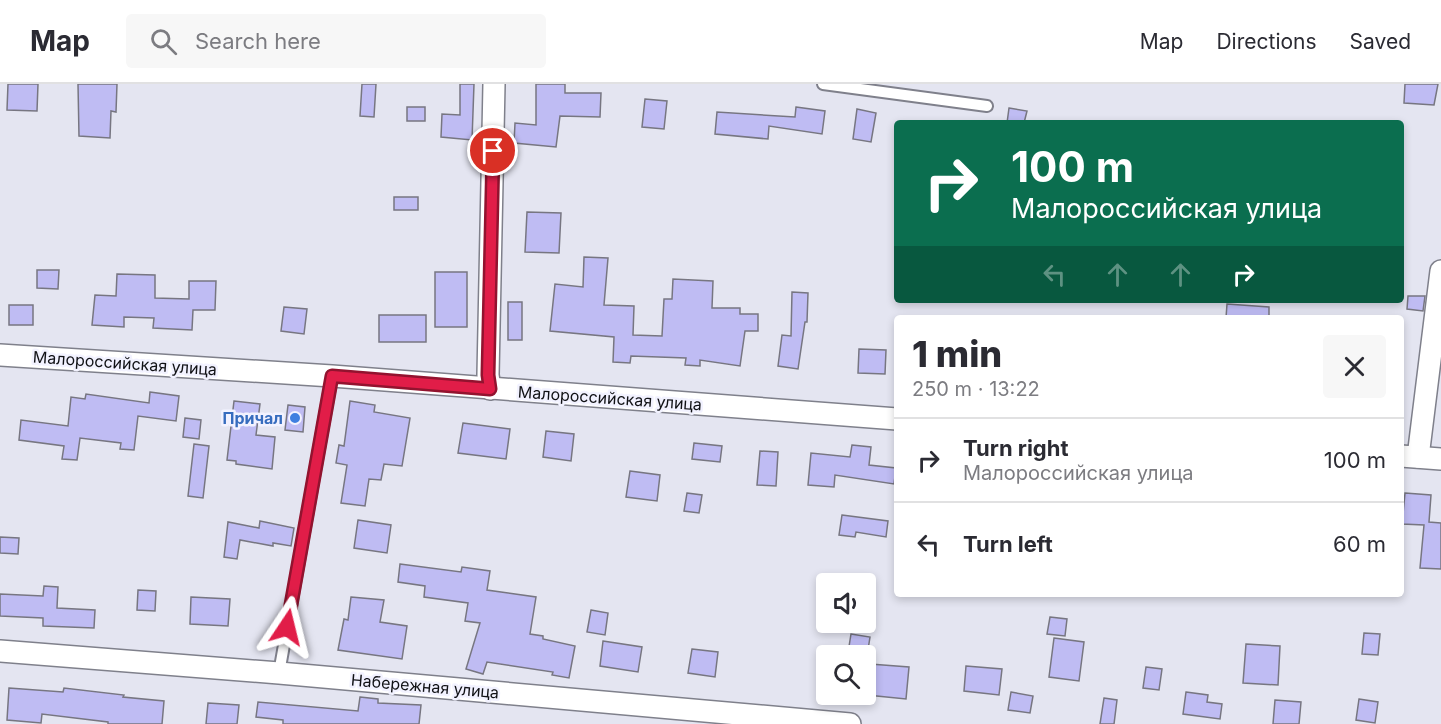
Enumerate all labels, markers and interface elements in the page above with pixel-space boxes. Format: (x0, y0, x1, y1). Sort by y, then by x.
search box (126, 14, 546, 68)
text: Map (30, 24, 90, 58)
icon: search (147, 25, 180, 58)
text: Search here (195, 28, 321, 54)
text: Map (1140, 29, 1183, 54)
text: Directions (1216, 29, 1317, 54)
text: Saved (1350, 29, 1411, 54)
pin (467, 125, 518, 176)
icon: arrive (476, 134, 509, 167)
text: 100 m (1011, 141, 1134, 192)
icon: right (912, 144, 990, 222)
text: Малороссийская улица (1011, 192, 1322, 225)
icon: left (1038, 258, 1071, 291)
icon: ahead (1101, 258, 1134, 291)
icon: ahead (1164, 258, 1197, 291)
icon: right (1227, 258, 1260, 291)
text: 1 min (912, 332, 1002, 376)
button: close (1323, 335, 1386, 398)
street label: Малороссийская улица (32, 347, 218, 379)
text: 250 m · 13:22 (912, 377, 1040, 401)
street label: Малороссийская улица (517, 382, 703, 414)
place label: Причал (222, 408, 283, 428)
marker: Причал (288, 411, 302, 425)
text: Turn right (963, 435, 1069, 461)
icon: right (912, 444, 945, 477)
text: 100 m (1324, 447, 1386, 473)
text: Малороссийская улица (963, 461, 1194, 485)
icon: left (912, 528, 945, 561)
text: Turn left (963, 531, 1053, 557)
text: 60 m (1333, 531, 1386, 557)
map controls (816, 573, 876, 705)
button: sound (816, 573, 876, 633)
position arrow (255, 595, 319, 659)
button: search (816, 645, 876, 705)
street label: Набережная улица (350, 670, 500, 702)

